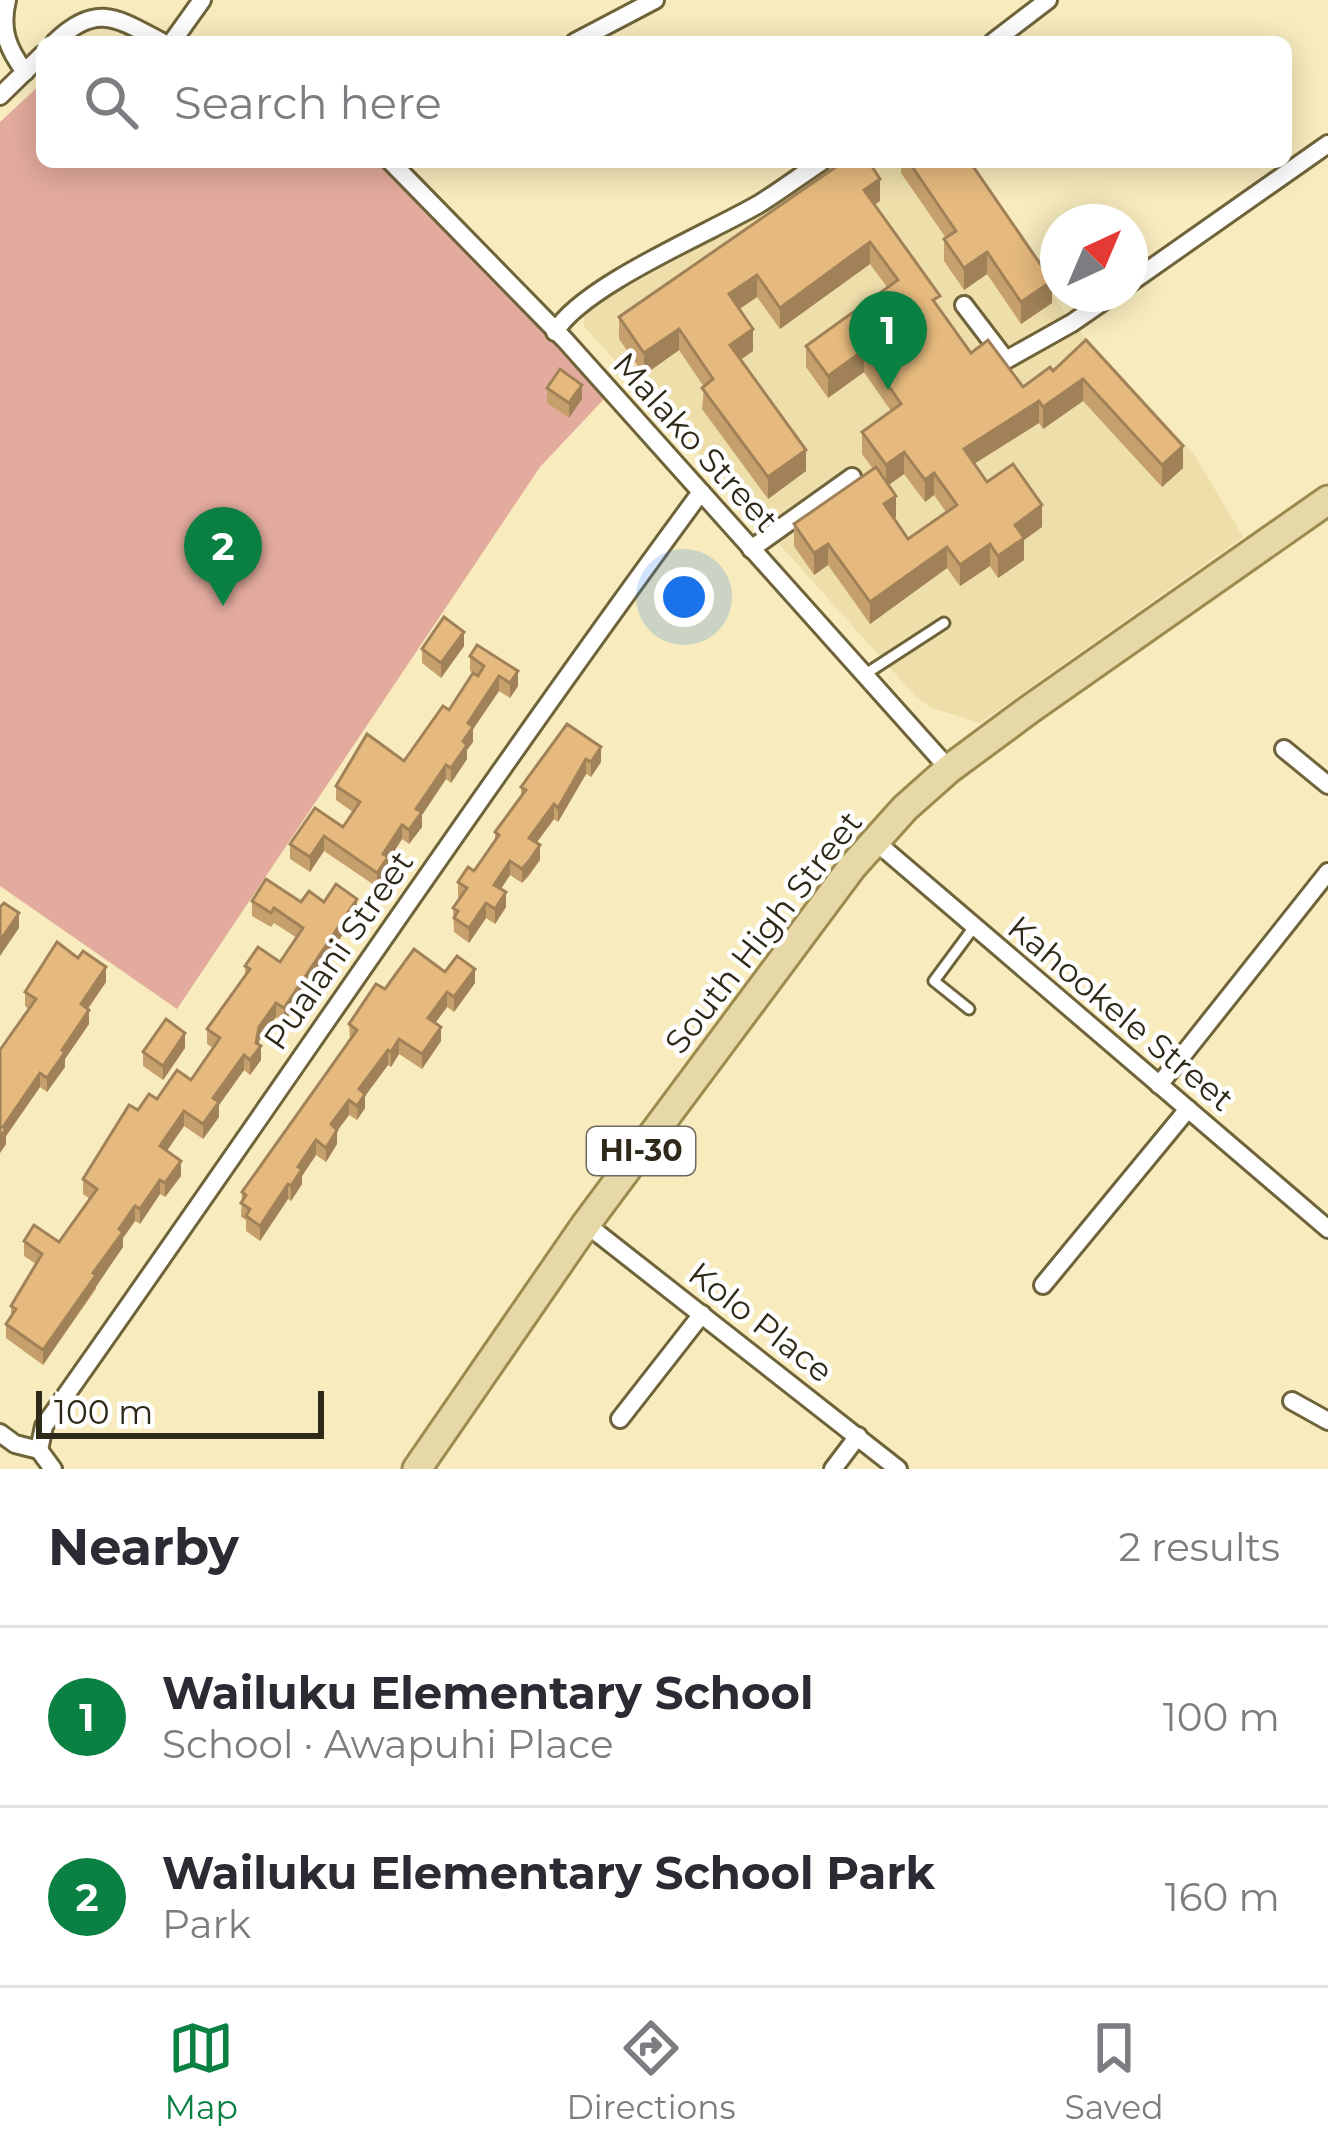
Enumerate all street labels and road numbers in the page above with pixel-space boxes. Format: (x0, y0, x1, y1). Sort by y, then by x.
street label: Malako Street (605, 344, 787, 540)
street label: South High Street (656, 803, 870, 1061)
street label: Pualani Street (255, 843, 421, 1057)
street label: Kahookele Street (1000, 907, 1242, 1119)
road number: HI-30 (587, 1127, 695, 1175)
street label: Kolo Place (681, 1253, 841, 1391)

